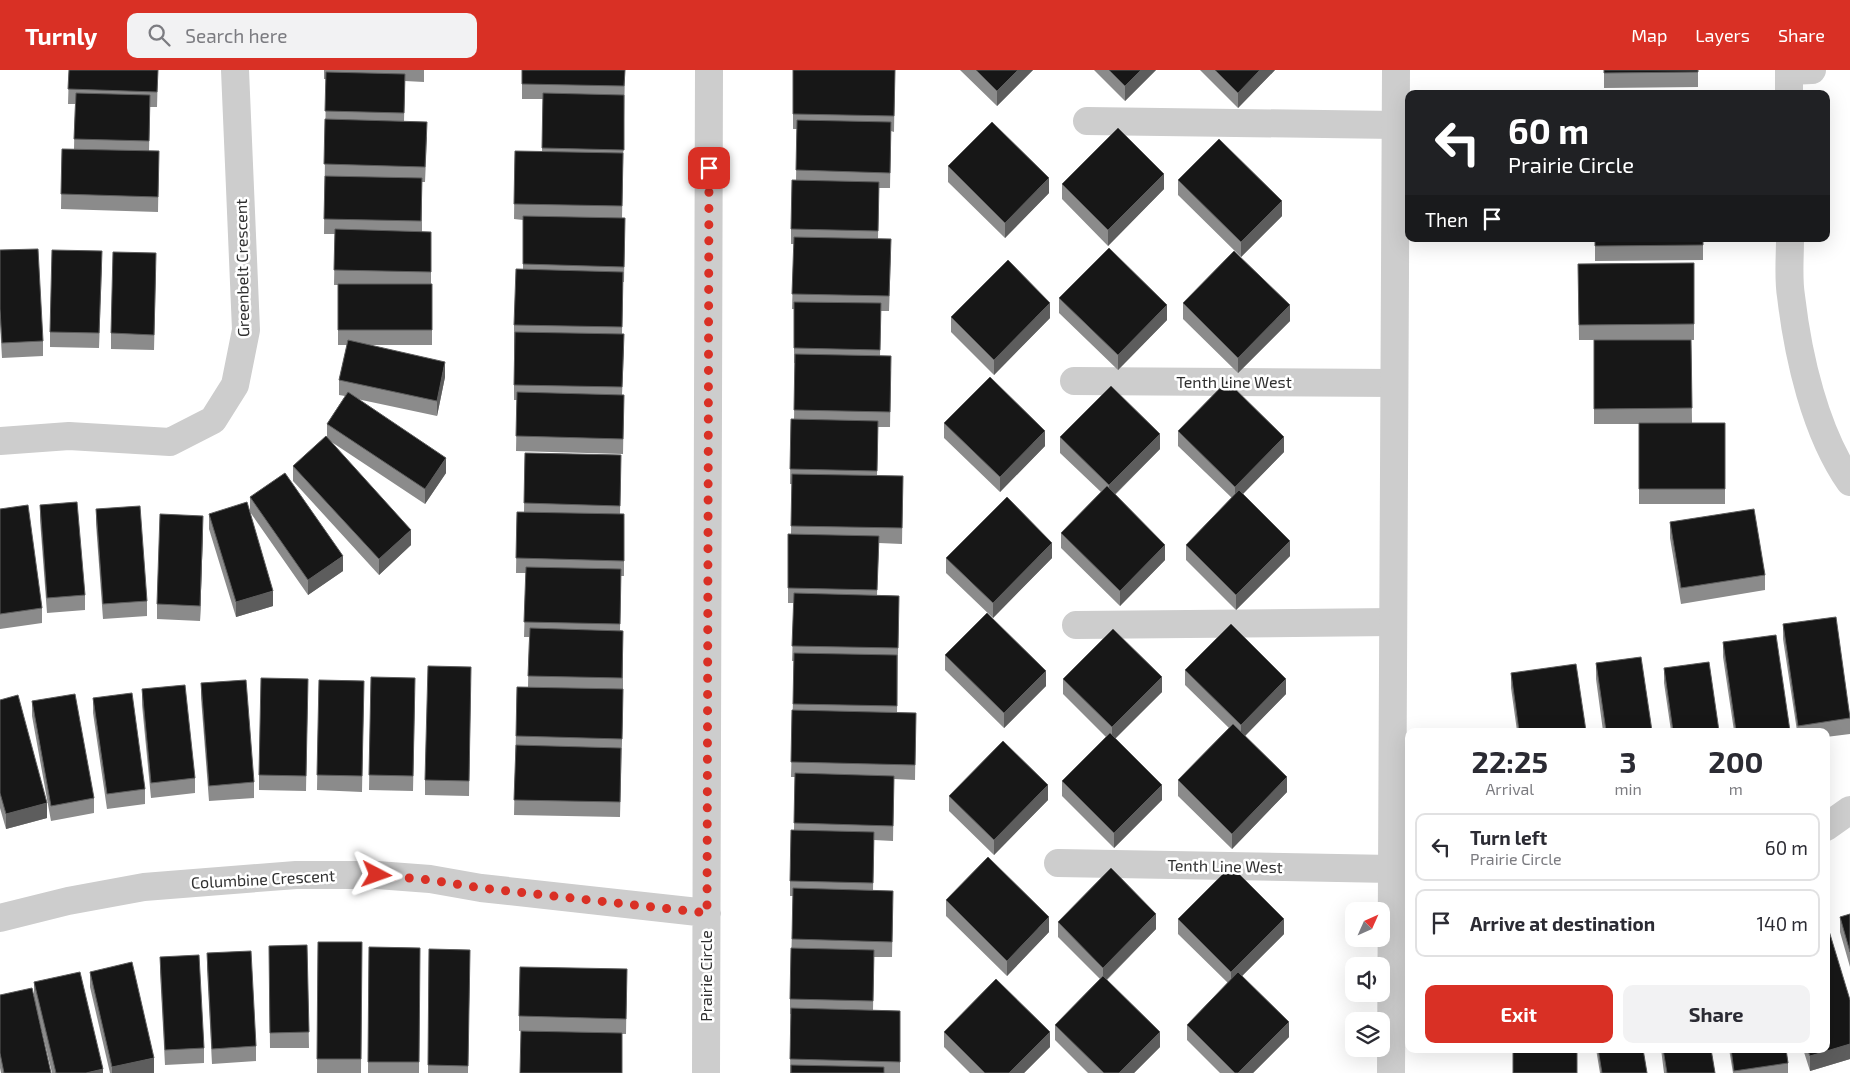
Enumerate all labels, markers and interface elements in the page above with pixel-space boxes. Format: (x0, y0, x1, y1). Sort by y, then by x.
search box (127, 13, 477, 58)
text: Turnly (25, 21, 97, 50)
icon: search (145, 21, 173, 49)
text: Search here (185, 24, 287, 47)
text: Map (1631, 24, 1667, 46)
text: Layers (1695, 24, 1750, 46)
text: Share (1778, 24, 1825, 46)
text: 60 m (1508, 109, 1589, 151)
icon: left (1425, 110, 1490, 175)
pin (688, 147, 730, 189)
text: Prairie Circle (1508, 151, 1634, 177)
icon: arrive (695, 154, 723, 182)
street label: Greenbelt Crescent (231, 199, 252, 337)
icon: arrive (1478, 205, 1506, 233)
text: Then (1425, 208, 1468, 231)
street label: Tenth Line West (1176, 372, 1292, 391)
text: 22:25 (1471, 743, 1548, 779)
text: 3 (1620, 743, 1637, 779)
text: 200 (1708, 743, 1764, 779)
text: Arrival (1485, 779, 1534, 798)
text: min (1614, 779, 1642, 798)
text: m (1729, 779, 1743, 798)
text: Turn left (1470, 826, 1547, 849)
icon: left (1427, 833, 1455, 861)
text: 60 m (1765, 836, 1808, 859)
position arrow (350, 848, 402, 900)
text: Prairie Circle (1470, 849, 1562, 868)
street label: Tenth Line West (1167, 855, 1283, 876)
street label: Columbine Crescent (190, 865, 336, 892)
north arrow (1345, 902, 1390, 948)
map controls (1345, 902, 1390, 1057)
icon: arrive (1427, 909, 1455, 937)
text: Arrive at destination (1470, 912, 1655, 935)
text: 140 m (1756, 912, 1808, 935)
street label: Prairie Circle (696, 930, 715, 1022)
button: sound (1345, 957, 1390, 1002)
button: Exit (1425, 985, 1613, 1043)
button: Share (1623, 985, 1810, 1043)
button: layers (1345, 1012, 1390, 1057)

